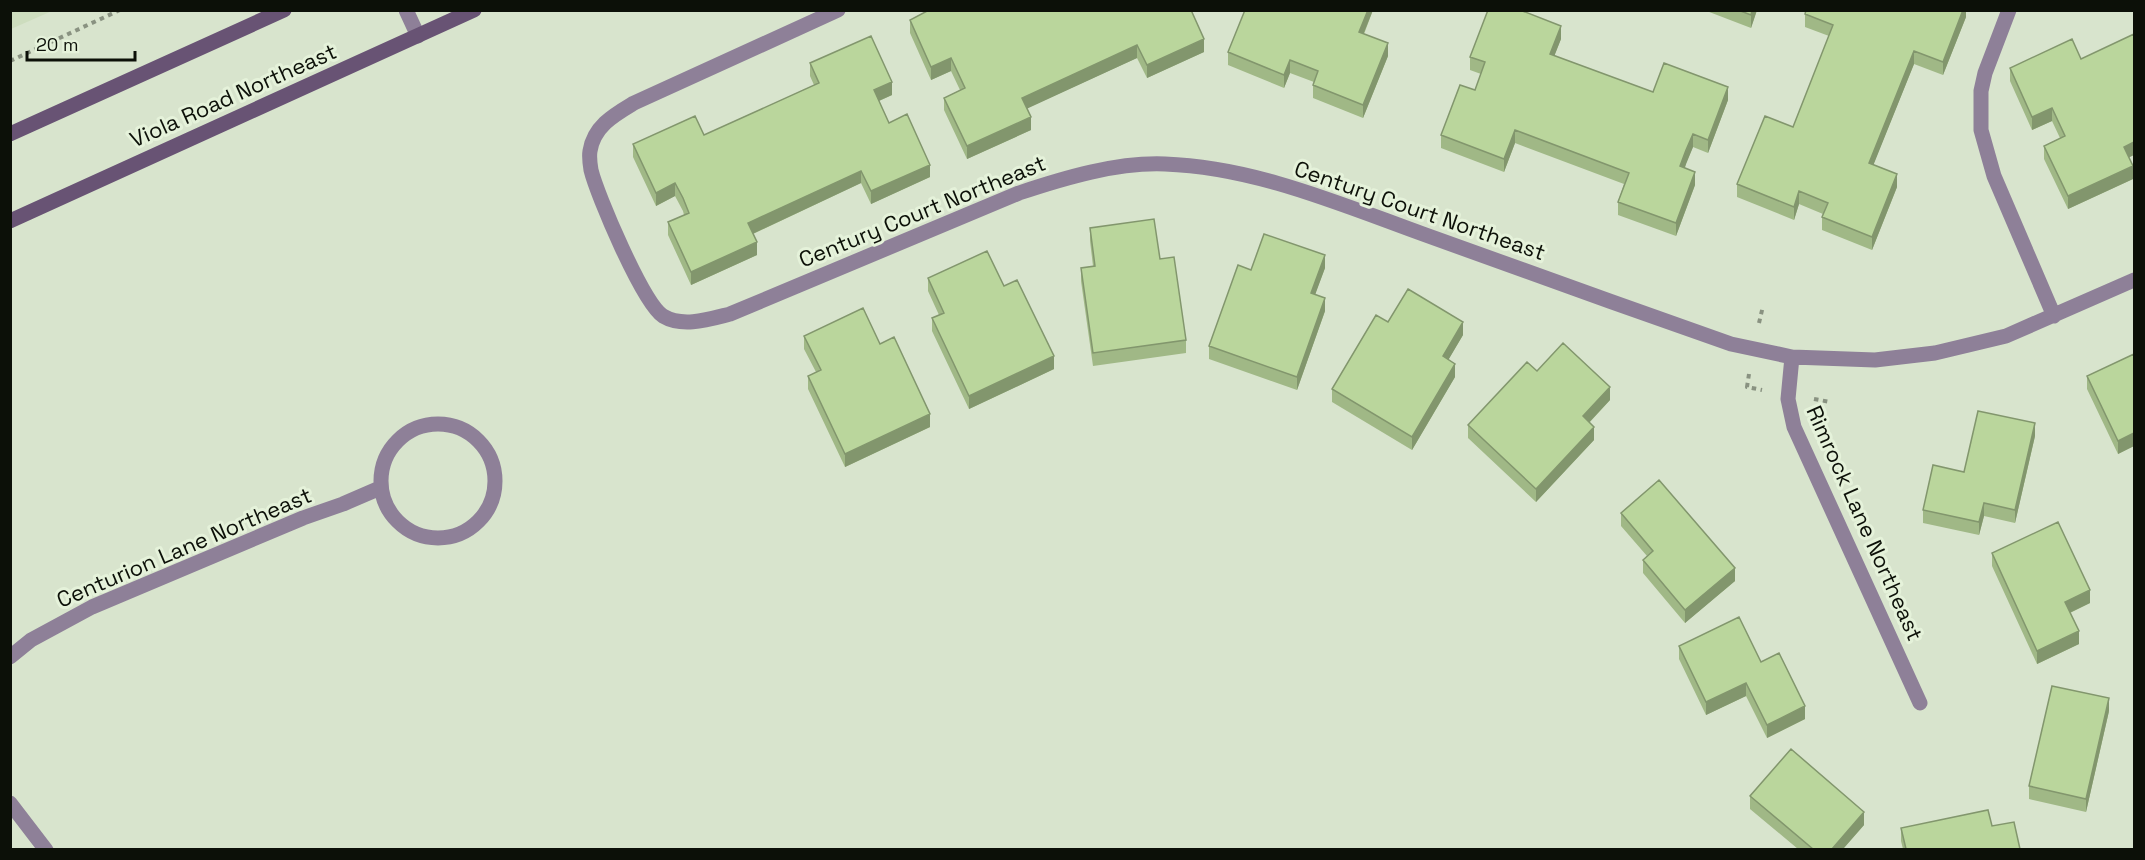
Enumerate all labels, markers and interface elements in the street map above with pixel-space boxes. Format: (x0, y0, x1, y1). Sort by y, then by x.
scale bar (27, 24, 135, 62)
text: 20 m (36, 33, 79, 56)
street label: Viola Road Northeast (125, 37, 341, 153)
street label: Century Court Northeast (794, 149, 1050, 273)
street label: Century Court Northeast (1291, 154, 1549, 266)
street label: Rimrock Lane Northeast (1800, 401, 1930, 645)
street label: Centurion Lane Northeast (52, 481, 316, 613)

